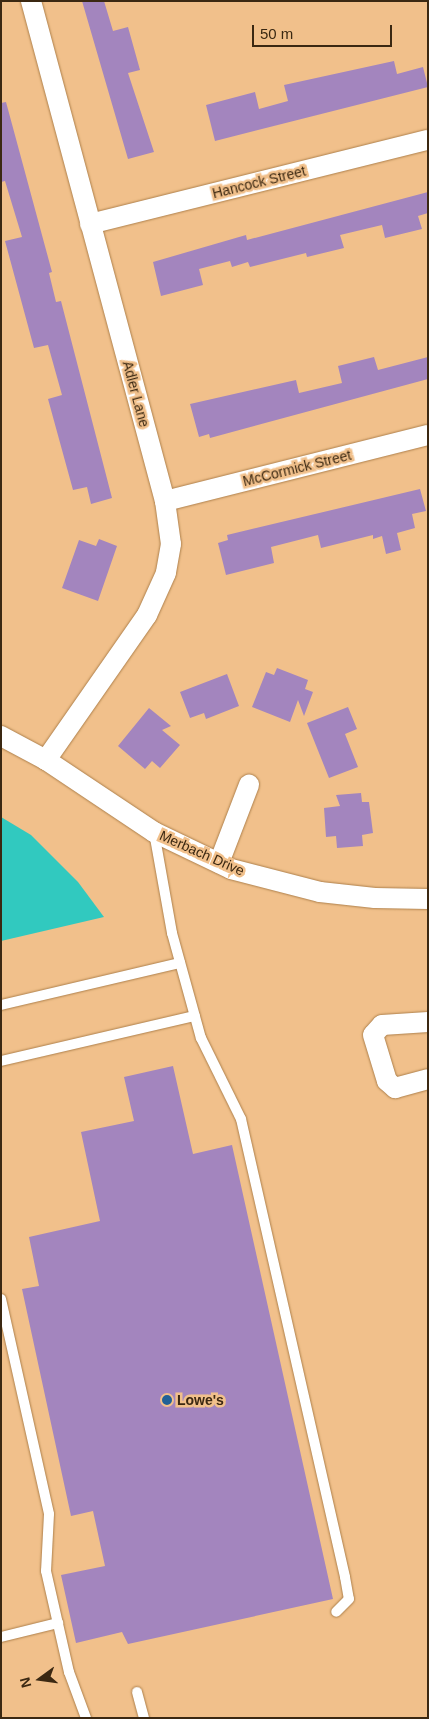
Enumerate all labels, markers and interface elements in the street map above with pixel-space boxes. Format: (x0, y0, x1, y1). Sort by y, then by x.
scale bar (254, 15, 394, 47)
text: 50 m (260, 25, 293, 42)
street label: Hancock Street (211, 162, 307, 202)
street label: Adler Lane (119, 359, 153, 429)
street label: McCormick Street (241, 446, 353, 490)
street label: Merbach Drive (157, 827, 247, 879)
place label: Lowe's (177, 1392, 224, 1408)
marker: Lowe's (161, 1394, 173, 1406)
north arrow (15, 1654, 65, 1704)
text: N (16, 1676, 34, 1689)

